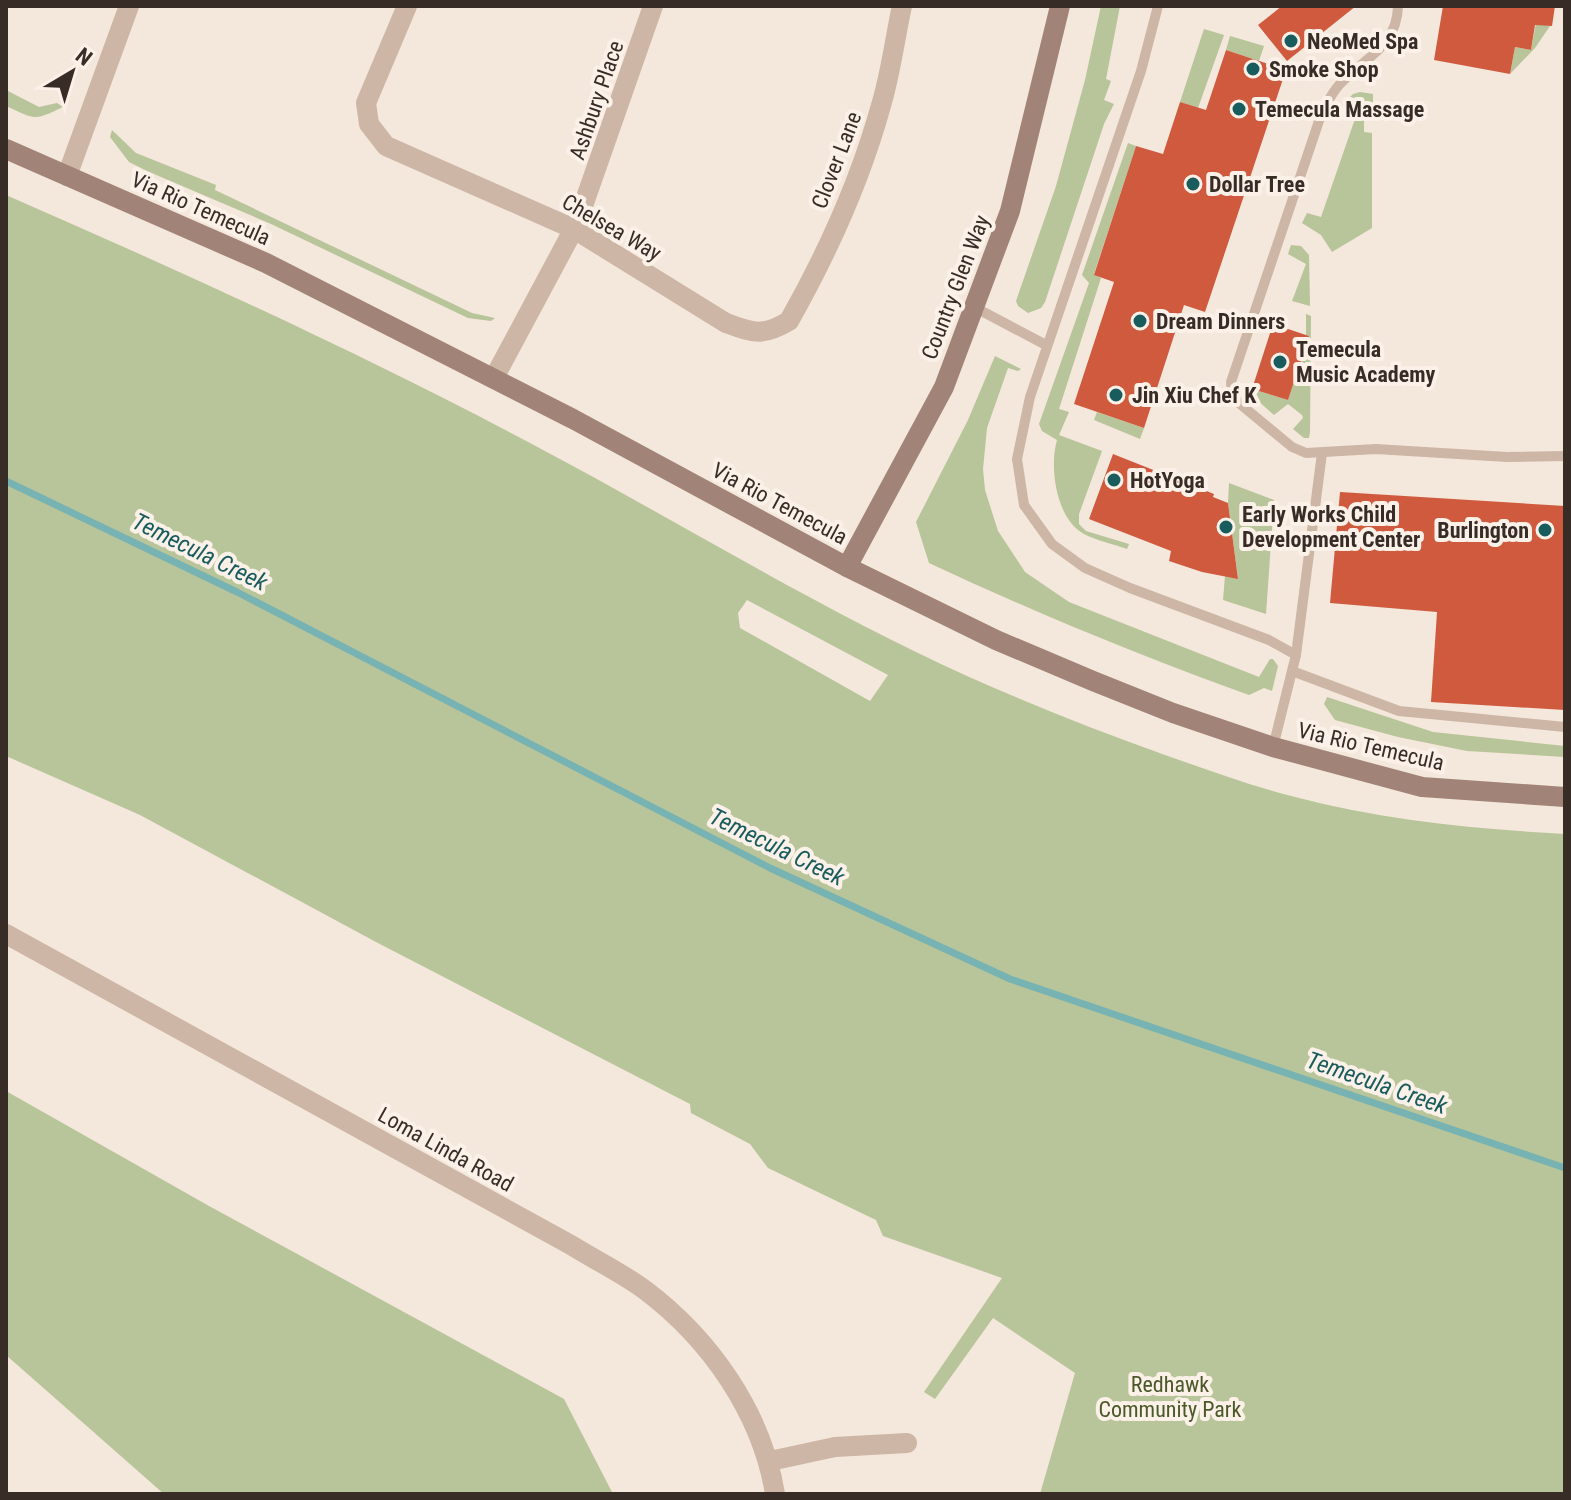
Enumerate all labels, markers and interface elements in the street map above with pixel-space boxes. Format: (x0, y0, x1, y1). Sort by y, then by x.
place label: NeoMed Spa (1307, 29, 1418, 54)
north arrow (32, 32, 112, 112)
marker: NeoMed Spa (1282, 32, 1300, 50)
street label: Ashbury Place (564, 37, 629, 163)
text: N (71, 43, 97, 71)
place label: Smoke Shop (1269, 57, 1379, 82)
marker: Smoke Shop (1244, 60, 1262, 78)
place label: Temecula Massage (1255, 97, 1424, 122)
marker: Temecula Massage (1230, 100, 1248, 118)
street label: Clover Lane (807, 108, 866, 212)
street label: Via Rio Temecula (128, 167, 274, 250)
place label: Dollar Tree (1209, 172, 1305, 197)
marker: Dollar Tree (1184, 175, 1202, 193)
street label: Chelsea Way (558, 189, 666, 266)
street label: Country Glen Way (916, 212, 994, 363)
place label: Dream Dinners (1156, 309, 1285, 334)
marker: Dream Dinners (1131, 312, 1149, 330)
place label: Temecula Music Academy (1296, 337, 1436, 387)
marker: Temecula Music Academy (1271, 353, 1289, 371)
place label: Jin Xiu Chef K (1132, 383, 1257, 408)
marker: Jin Xiu Chef K (1107, 386, 1125, 404)
street label: Via Rio Temecula (708, 457, 852, 550)
place label: HotYoga (1130, 468, 1205, 493)
marker: HotYoga (1105, 471, 1123, 489)
place label: Early Works Child Development Center (1242, 502, 1420, 552)
water label: Temecula Creek (128, 507, 272, 597)
marker: Early Works Child Development Center (1217, 518, 1235, 536)
place label: Burlington (1437, 518, 1529, 543)
marker: Burlington (1536, 521, 1554, 539)
street label: Via Rio Temecula (1295, 718, 1446, 775)
water label: Temecula Creek (705, 802, 849, 892)
water label: Temecula Creek (1303, 1046, 1451, 1120)
street label: Loma Linda Road (374, 1102, 518, 1197)
park label: Redhawk Community Park (1099, 1372, 1242, 1422)

